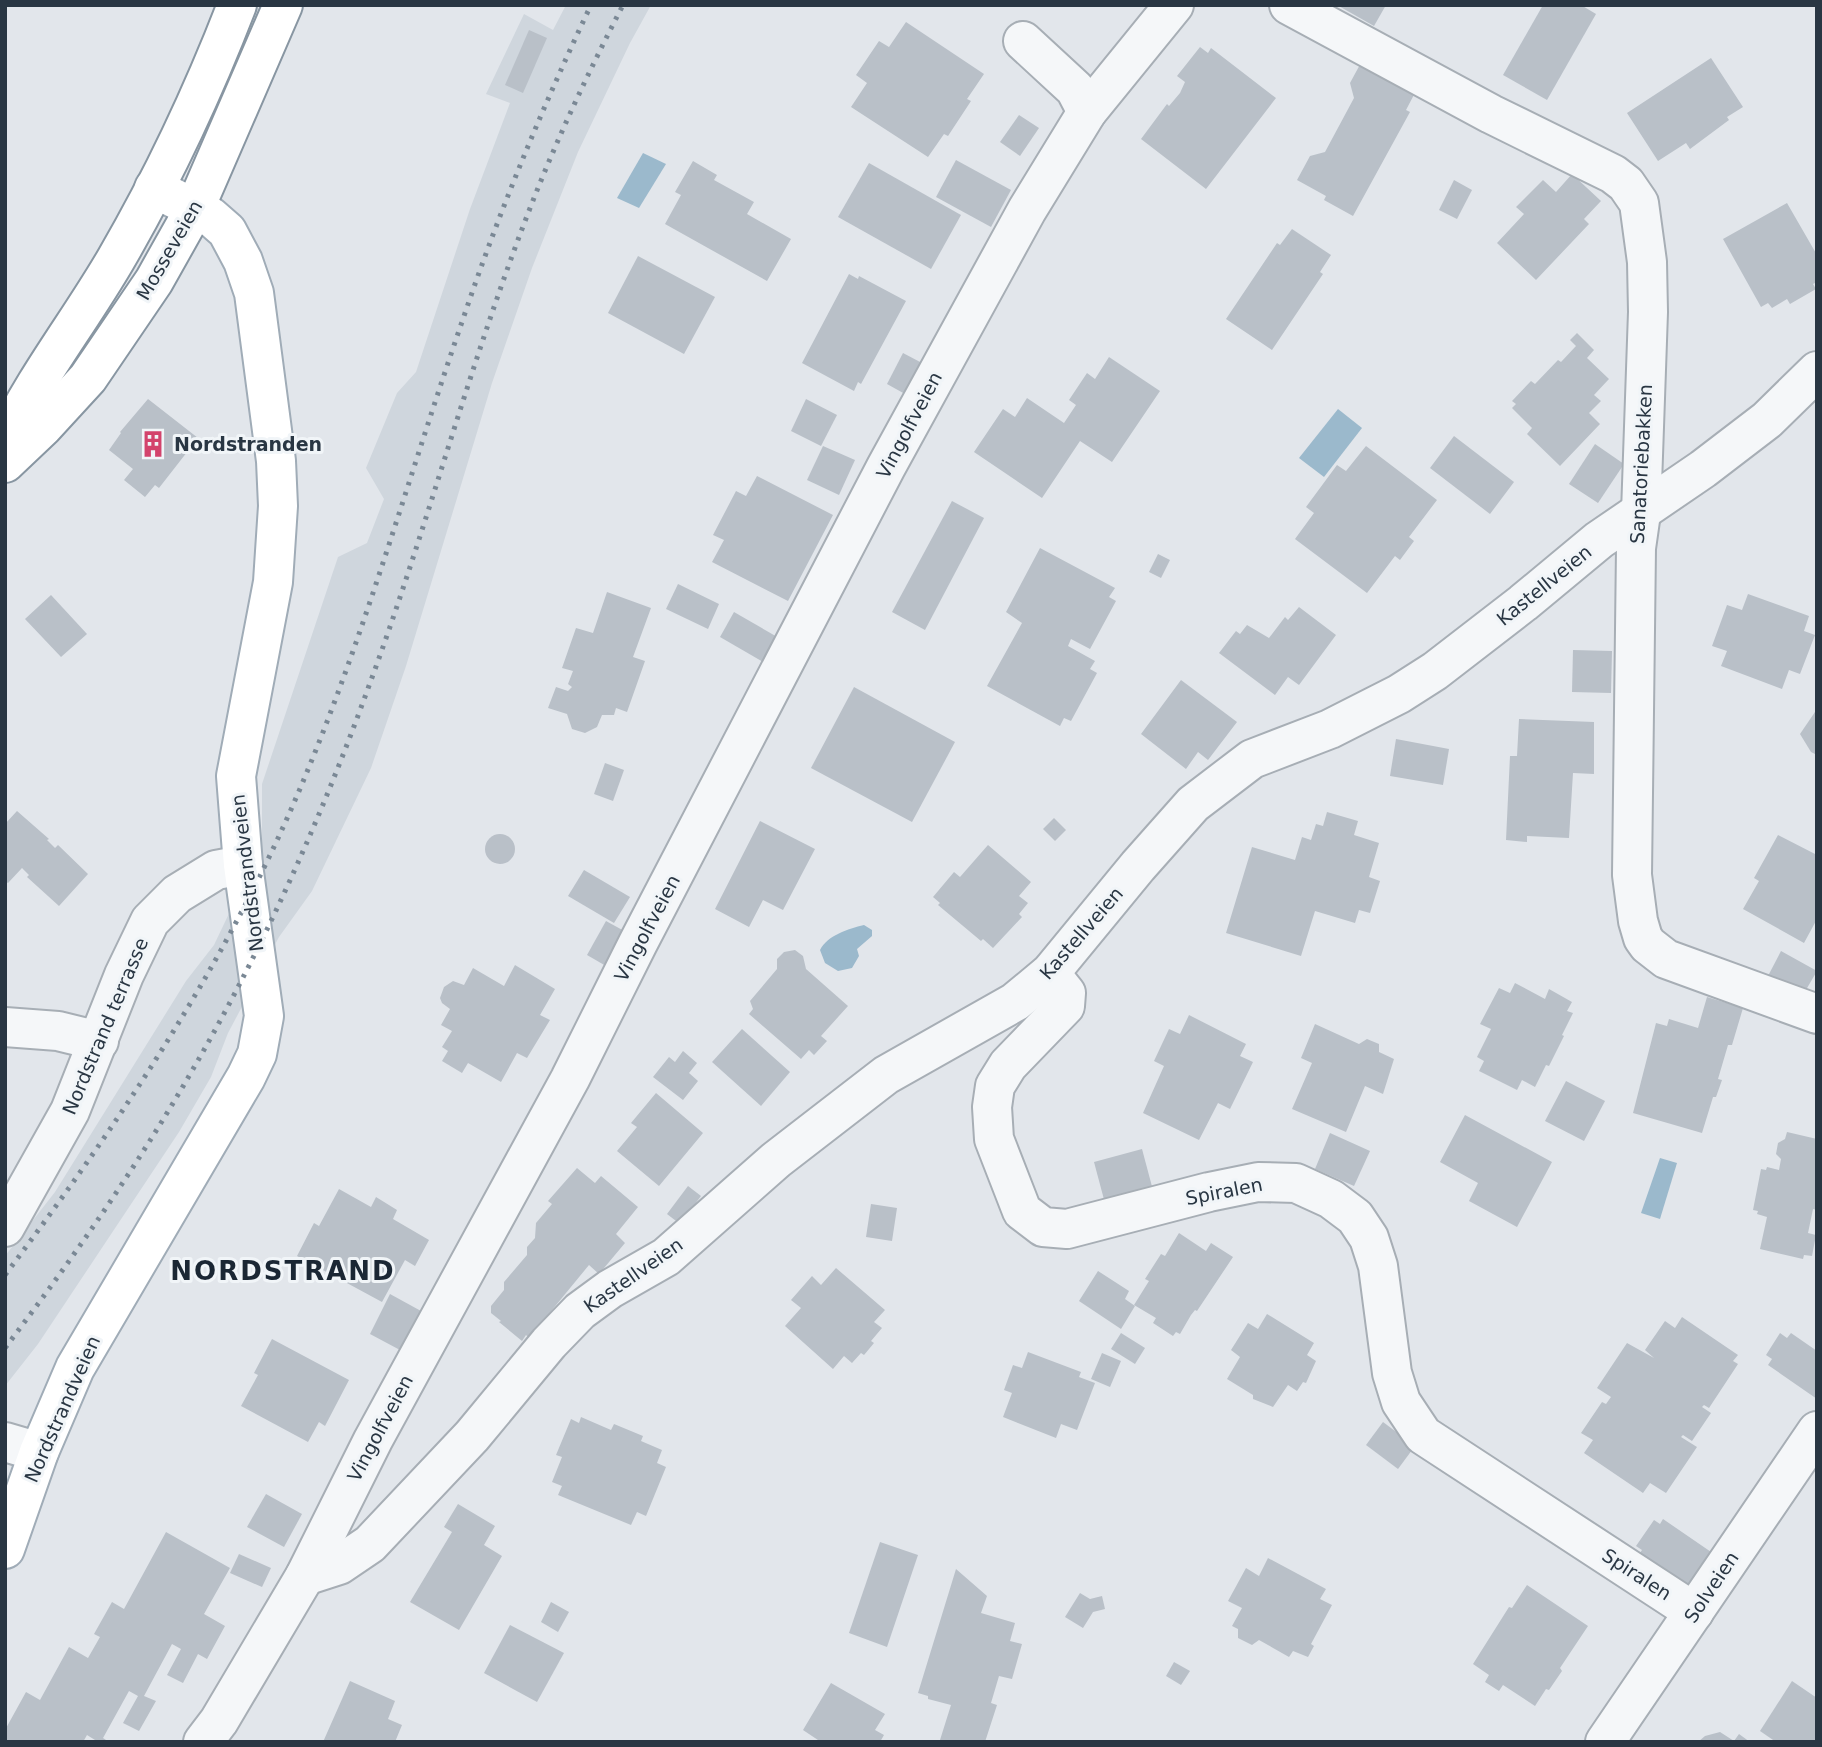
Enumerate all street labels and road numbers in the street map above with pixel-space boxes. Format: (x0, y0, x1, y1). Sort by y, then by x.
street label: Mosseveien (132, 196, 206, 304)
street label: Vingolfveien (872, 368, 946, 482)
street label: Sanatoriebakken (1626, 384, 1656, 544)
street label: Kastellveien (1492, 540, 1596, 630)
street label: Nordstrandveien (226, 793, 268, 953)
street label: Vingolfveien (610, 871, 684, 985)
street label: Kastellveien (1035, 882, 1127, 984)
street label: Nordstrand terrasse (58, 934, 152, 1118)
street label: Spiralen (1184, 1173, 1264, 1209)
street label: Kastellveien (579, 1233, 687, 1317)
street label: Nordstrandveien (20, 1332, 104, 1486)
street label: Vingolfveien (343, 1371, 417, 1485)
street label: Spiralen (1598, 1544, 1676, 1604)
street label: Solveien (1679, 1547, 1743, 1627)

